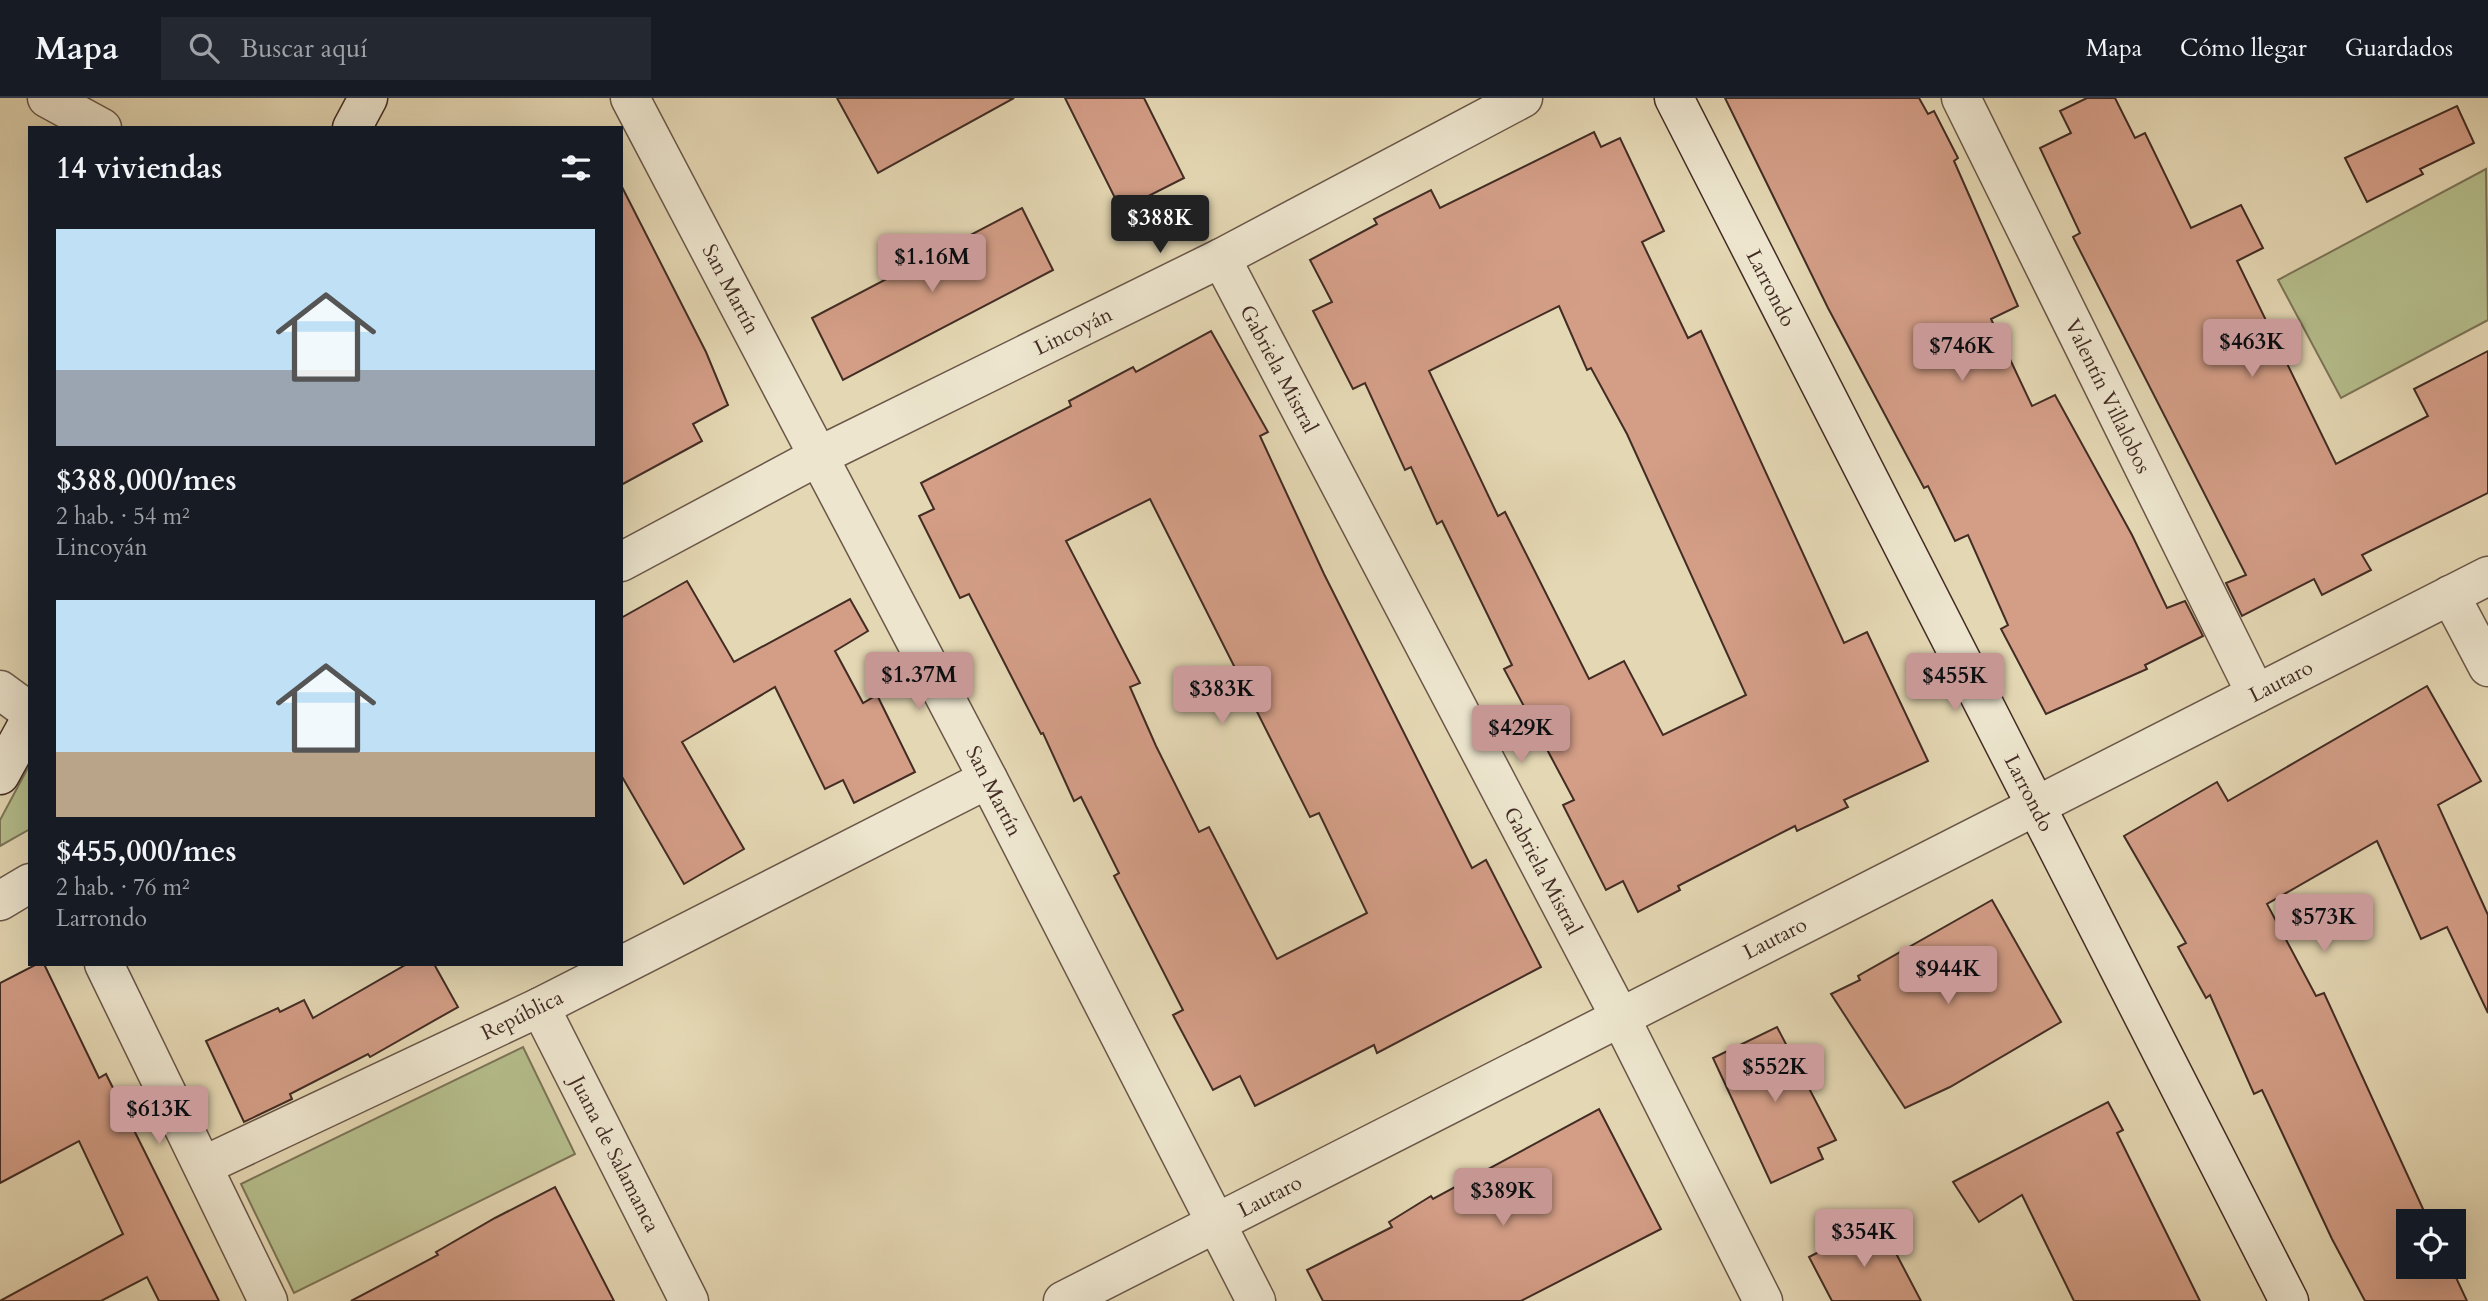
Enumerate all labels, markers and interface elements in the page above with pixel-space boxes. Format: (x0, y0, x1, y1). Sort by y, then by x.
search box (161, 17, 651, 80)
text: Mapa (35, 26, 119, 71)
icon: search (185, 29, 223, 67)
text: Buscar aquí (241, 31, 368, 66)
text: Mapa (2086, 32, 2142, 65)
text: Cómo llegar (2180, 32, 2307, 65)
text: Guardados (2345, 32, 2453, 65)
text: 14 viviendas (56, 148, 222, 189)
icon: filters (557, 149, 595, 187)
pin: $388K (1111, 195, 1209, 255)
text: $388K (1127, 202, 1193, 233)
pin: $1.16M (875, 234, 989, 294)
street label: San Martín (695, 239, 766, 339)
text: $1.16M (894, 241, 970, 272)
street label: Larrondo (1739, 245, 1802, 332)
icon: home (263, 274, 389, 400)
street label: Lincoyán (1029, 300, 1117, 363)
street label: Gabriela Mistral (1233, 300, 1325, 439)
street label: Valentín Villalobos (2058, 314, 2158, 478)
pin: $463K (2203, 320, 2301, 379)
pin: $746K (1913, 324, 2011, 383)
text: $463K (2219, 326, 2285, 357)
text: $746K (1929, 330, 1995, 361)
text: $388,000/mes (56, 460, 237, 501)
text: 2 hab. · 54 m² (56, 501, 190, 532)
text: Lincoyán (56, 532, 148, 563)
icon: home (263, 645, 389, 771)
pin: $1.37M (862, 652, 976, 712)
street label: Lautaro (2244, 653, 2318, 710)
pin: $455K (1906, 654, 2004, 713)
text: $1.37M (881, 659, 957, 690)
text: $455K (1922, 660, 1988, 691)
pin: $383K (1173, 666, 1271, 726)
text: $383K (1189, 673, 1255, 704)
pin: $429K (1472, 706, 1570, 765)
text: $429K (1488, 712, 1554, 743)
street label: San Martín (958, 741, 1029, 842)
street label: Larrondo (1997, 750, 2060, 837)
street label: Gabriela Mistral (1497, 802, 1589, 941)
text: $455,000/mes (56, 831, 237, 872)
text: 2 hab. · 76 m² (56, 872, 190, 903)
pin: $573K (2275, 894, 2373, 954)
text: $573K (2291, 901, 2357, 932)
text: Larrondo (56, 903, 147, 934)
street label: Lautaro (1738, 910, 1812, 967)
pin: $944K (1899, 946, 1997, 1006)
text: $944K (1915, 953, 1981, 984)
street label: República (476, 983, 568, 1048)
pin: $552K (1726, 1044, 1824, 1104)
text: $552K (1742, 1051, 1808, 1082)
street label: Juana de Salamanca (561, 1068, 667, 1238)
pin: $613K (110, 1086, 208, 1146)
text: $613K (126, 1093, 192, 1124)
street label: Lautaro (1233, 1168, 1307, 1225)
pin: $389K (1454, 1168, 1552, 1228)
text: $389K (1470, 1175, 1536, 1206)
map controls (2396, 1209, 2466, 1279)
button: locate (2396, 1209, 2466, 1279)
pin: $354K (1815, 1210, 1913, 1269)
text: $354K (1831, 1216, 1897, 1247)

